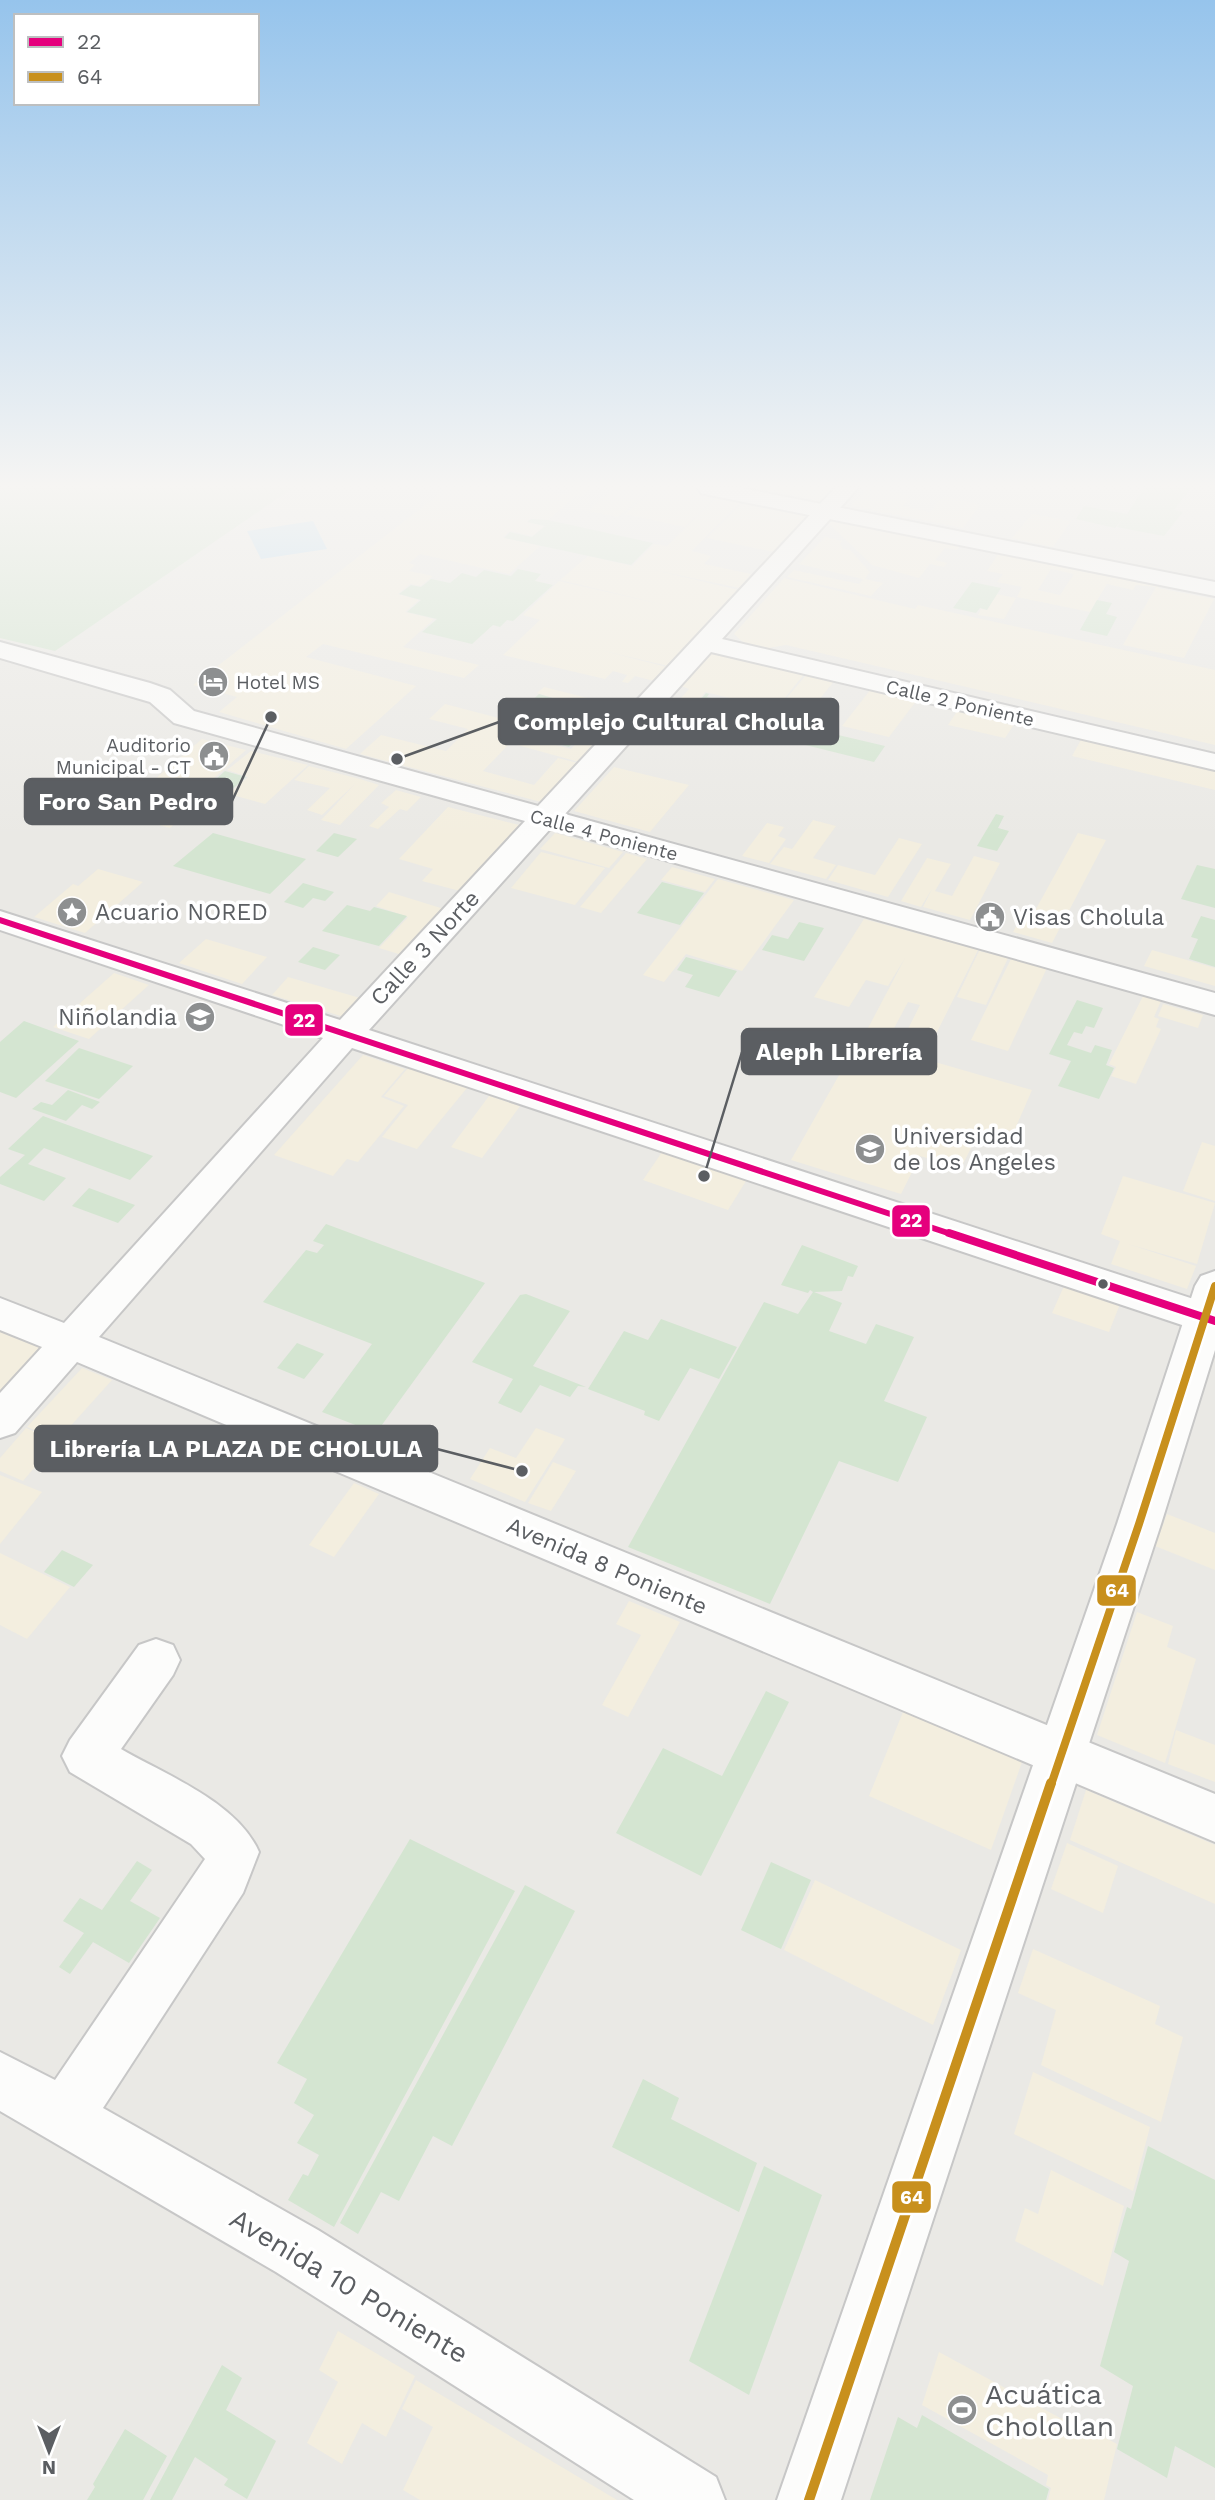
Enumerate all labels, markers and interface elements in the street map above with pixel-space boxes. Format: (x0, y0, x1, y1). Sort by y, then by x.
legend (14, 14, 259, 105)
text: 22 (77, 29, 102, 54)
text: 64 (77, 64, 103, 89)
hotel icon: Hotel MS (196, 665, 230, 699)
place label: Hotel MS (236, 671, 320, 694)
street label: Calle 2 Poniente (884, 675, 1036, 731)
callout: Complejo Cultural Cholula (499, 699, 838, 744)
text: Complejo Cultural Cholula (514, 708, 825, 736)
place label: Auditorio Municipal - CT (56, 734, 191, 779)
public building icon: Auditorio Municipal - CT (197, 739, 231, 773)
callout: Foro San Pedro (25, 779, 232, 824)
text: Foro San Pedro (38, 788, 218, 816)
street label: Calle 4 Poniente (528, 804, 680, 866)
street label: Calle 3 Norte (365, 885, 485, 1011)
place icon: Acuario NORED (55, 895, 89, 929)
place label: Acuario NORED (95, 899, 268, 926)
public building icon: Visas Cholula (973, 900, 1007, 934)
place label: Visas Cholula (1013, 904, 1164, 931)
school or university icon: Niñolandia (183, 1000, 217, 1034)
line badge: 22 (284, 1003, 324, 1037)
place label: Niñolandia (58, 1004, 177, 1031)
text: 22 (293, 1009, 315, 1032)
callout: Aleph Librería (742, 1029, 936, 1074)
text: Aleph Librería (756, 1038, 922, 1066)
place label: Universidad de los Angeles (893, 1123, 1056, 1176)
school or university icon: Universidad de los Angeles (853, 1132, 887, 1166)
line badge: 22 (891, 1204, 931, 1238)
text: 22 (900, 1209, 922, 1232)
unlabelled marker (1096, 1277, 1110, 1291)
callout: Librería LA PLAZA DE CHOLULA (35, 1426, 437, 1471)
text: Librería LA PLAZA DE CHOLULA (49, 1435, 423, 1463)
street label: Avenida 8 Poniente (503, 1512, 711, 1620)
line badge: 64 (1096, 1574, 1137, 1607)
text: 64 (1105, 1579, 1129, 1602)
line badge: 64 (891, 2180, 932, 2214)
text: 64 (900, 2186, 924, 2209)
street label: Avenida 10 Poniente (224, 2202, 474, 2370)
place label: Acuática Cholollan (985, 2378, 1114, 2443)
sports icon: Acuática Cholollan (945, 2393, 979, 2427)
north arrow (14, 2416, 84, 2486)
text: N (42, 2456, 56, 2479)

